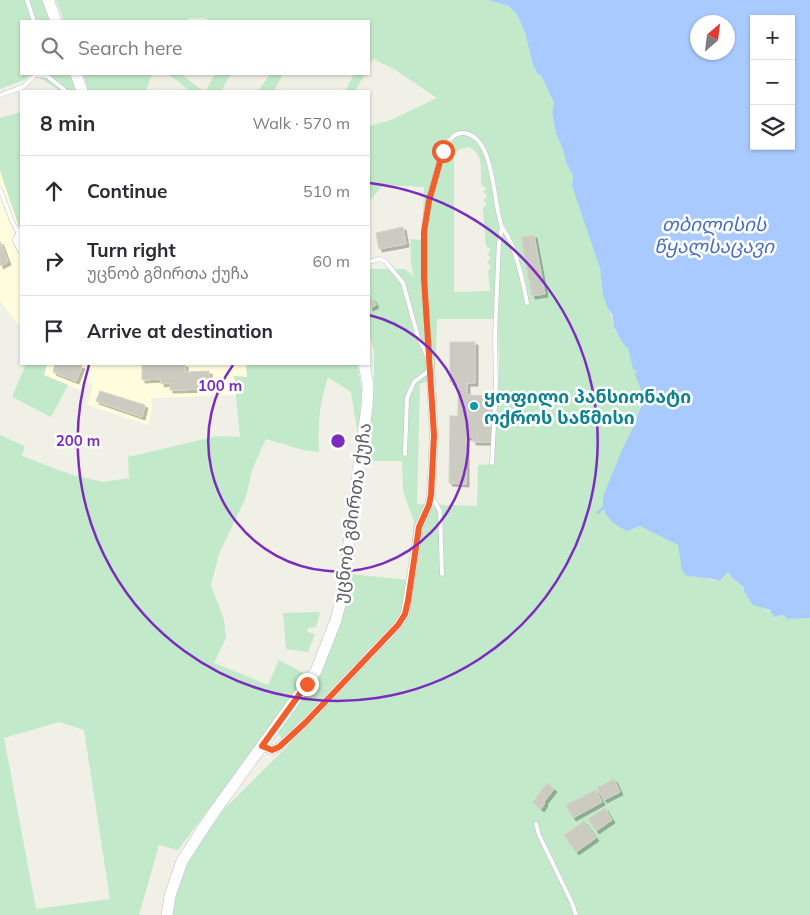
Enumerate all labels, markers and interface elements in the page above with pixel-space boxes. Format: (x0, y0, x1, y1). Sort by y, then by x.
north arrow (690, 15, 735, 60)
map controls (750, 15, 795, 150)
button: + (750, 15, 795, 60)
search box (20, 20, 370, 75)
icon: search (38, 34, 66, 62)
text: Search here (78, 36, 182, 60)
button: − (750, 60, 795, 105)
button: layers (750, 105, 795, 150)
text: 8 min (40, 110, 95, 136)
text: Walk · 570 m (252, 113, 350, 133)
route start (432, 140, 455, 163)
icon: ahead (40, 177, 68, 205)
text: Continue (87, 179, 167, 203)
text: 510 m (303, 181, 350, 201)
water label: თბილისის წყალსაცავი (654, 212, 775, 258)
text: Turn right (87, 238, 176, 262)
icon: right (40, 247, 68, 275)
text: 60 m (313, 251, 350, 271)
text: უცნობ გმირთა ქუჩა (87, 263, 249, 283)
icon: arrive (40, 317, 68, 345)
text: Arrive at destination (87, 319, 273, 343)
text: 100 m (198, 376, 242, 395)
place label: ყოფილი პანსიონატი ოქროს საწმისი (484, 385, 691, 429)
marker: ყოფილი პანსიონატი ოქროს საწმისი (468, 400, 480, 412)
street label: უცნობ გმირთა ქუჩა (328, 421, 376, 605)
text: 200 m (56, 431, 100, 450)
centre of rings (329, 432, 347, 450)
route end (296, 673, 319, 696)

